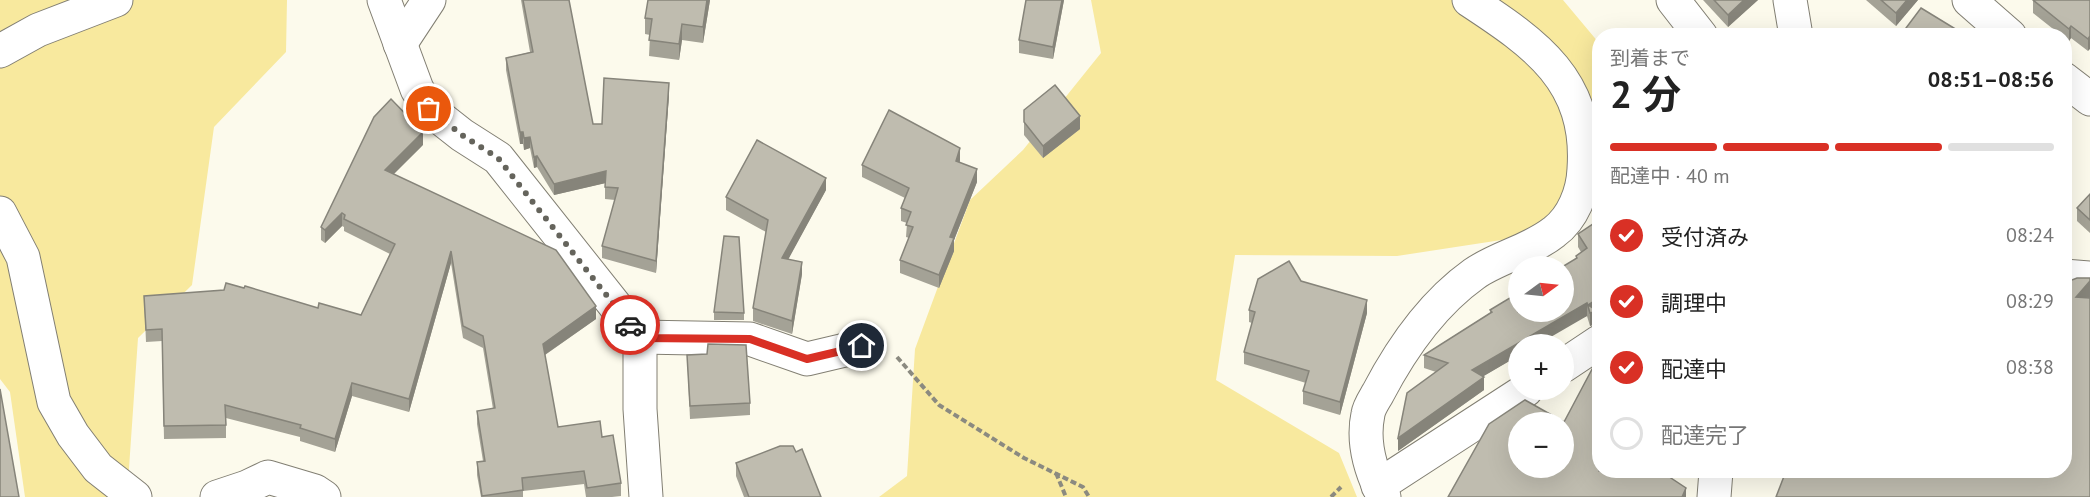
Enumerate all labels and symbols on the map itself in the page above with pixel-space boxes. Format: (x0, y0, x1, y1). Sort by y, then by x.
pin (403, 83, 454, 134)
north arrow (1508, 256, 1574, 322)
courier (600, 295, 660, 355)
pin (836, 320, 887, 371)

